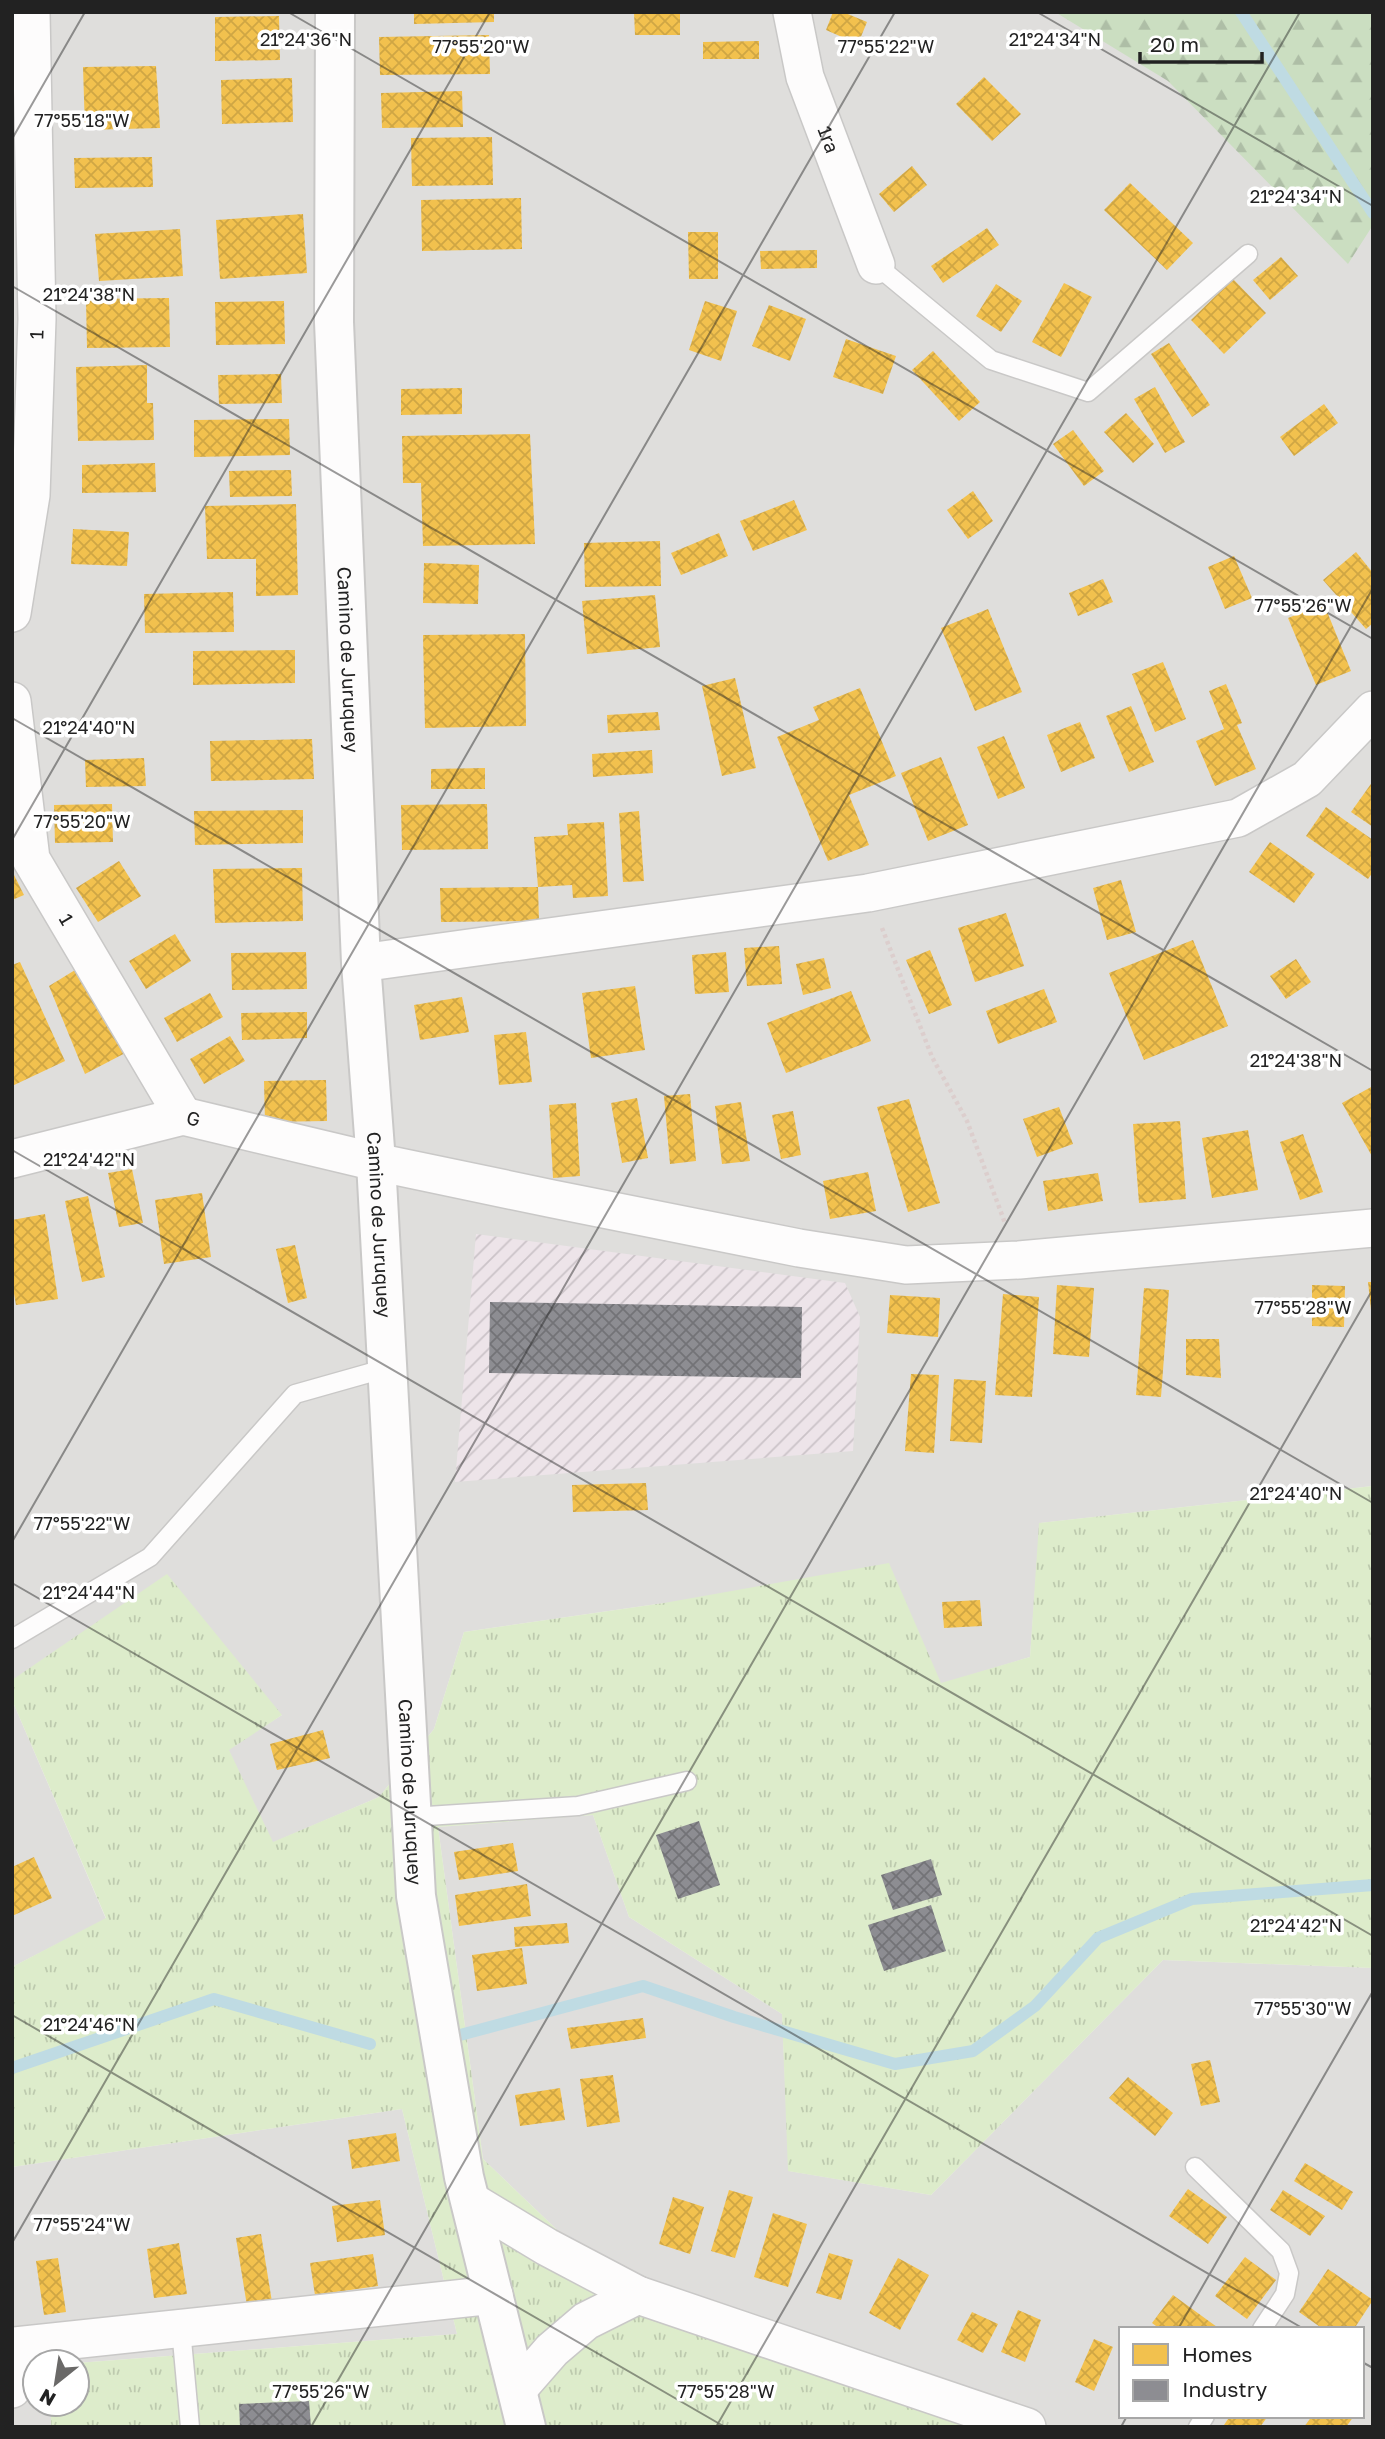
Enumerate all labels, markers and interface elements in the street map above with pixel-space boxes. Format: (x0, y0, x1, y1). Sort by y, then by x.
scale bar (1140, 21, 1262, 65)
text: 21°24'36"N (260, 28, 352, 50)
text: 21°24'34"N (1009, 28, 1101, 50)
text: 20 m (1150, 31, 1199, 57)
text: 77°55'20"W (432, 35, 530, 57)
text: 77°55'22"W (838, 35, 934, 57)
text: 77°55'18"W (34, 109, 130, 131)
street label: 1ra (813, 122, 845, 156)
text: 21°24'34"N (1250, 185, 1342, 207)
text: 21°24'38"N (43, 283, 135, 305)
street label: 1 (24, 330, 48, 340)
street label: Camino de Juruquey (333, 566, 364, 754)
text: 77°55'26"W (1255, 594, 1351, 616)
text: 21°24'40"N (43, 716, 135, 738)
text: 77°55'20"W (33, 810, 131, 832)
street label: 1 (55, 909, 79, 929)
text: 21°24'38"N (1250, 1049, 1342, 1071)
street label: G (184, 1105, 203, 1131)
street label: Camino de Juruquey (363, 1131, 396, 1319)
text: 21°24'42"N (43, 1148, 135, 1170)
text: 77°55'28"W (1254, 1296, 1352, 1318)
text: 21°24'40"N (1250, 1482, 1342, 1504)
text: 77°55'22"W (34, 1512, 130, 1534)
text: 21°24'44"N (43, 1581, 135, 1603)
street label: Camino de Juruquey (394, 1698, 427, 1886)
text: 21°24'42"N (1250, 1914, 1342, 1936)
text: 77°55'30"W (1254, 1997, 1352, 2019)
text: 21°24'46"N (43, 2013, 135, 2035)
text: 77°55'24"W (33, 2213, 131, 2235)
legend (1119, 2327, 1364, 2418)
text: Homes (1182, 2341, 1252, 2367)
north arrow (21, 2348, 91, 2418)
text: Industry (1182, 2376, 1267, 2402)
text: 77°55'26"W (273, 2380, 369, 2402)
text: 77°55'28"W (677, 2380, 775, 2402)
text: N (35, 2385, 59, 2412)

